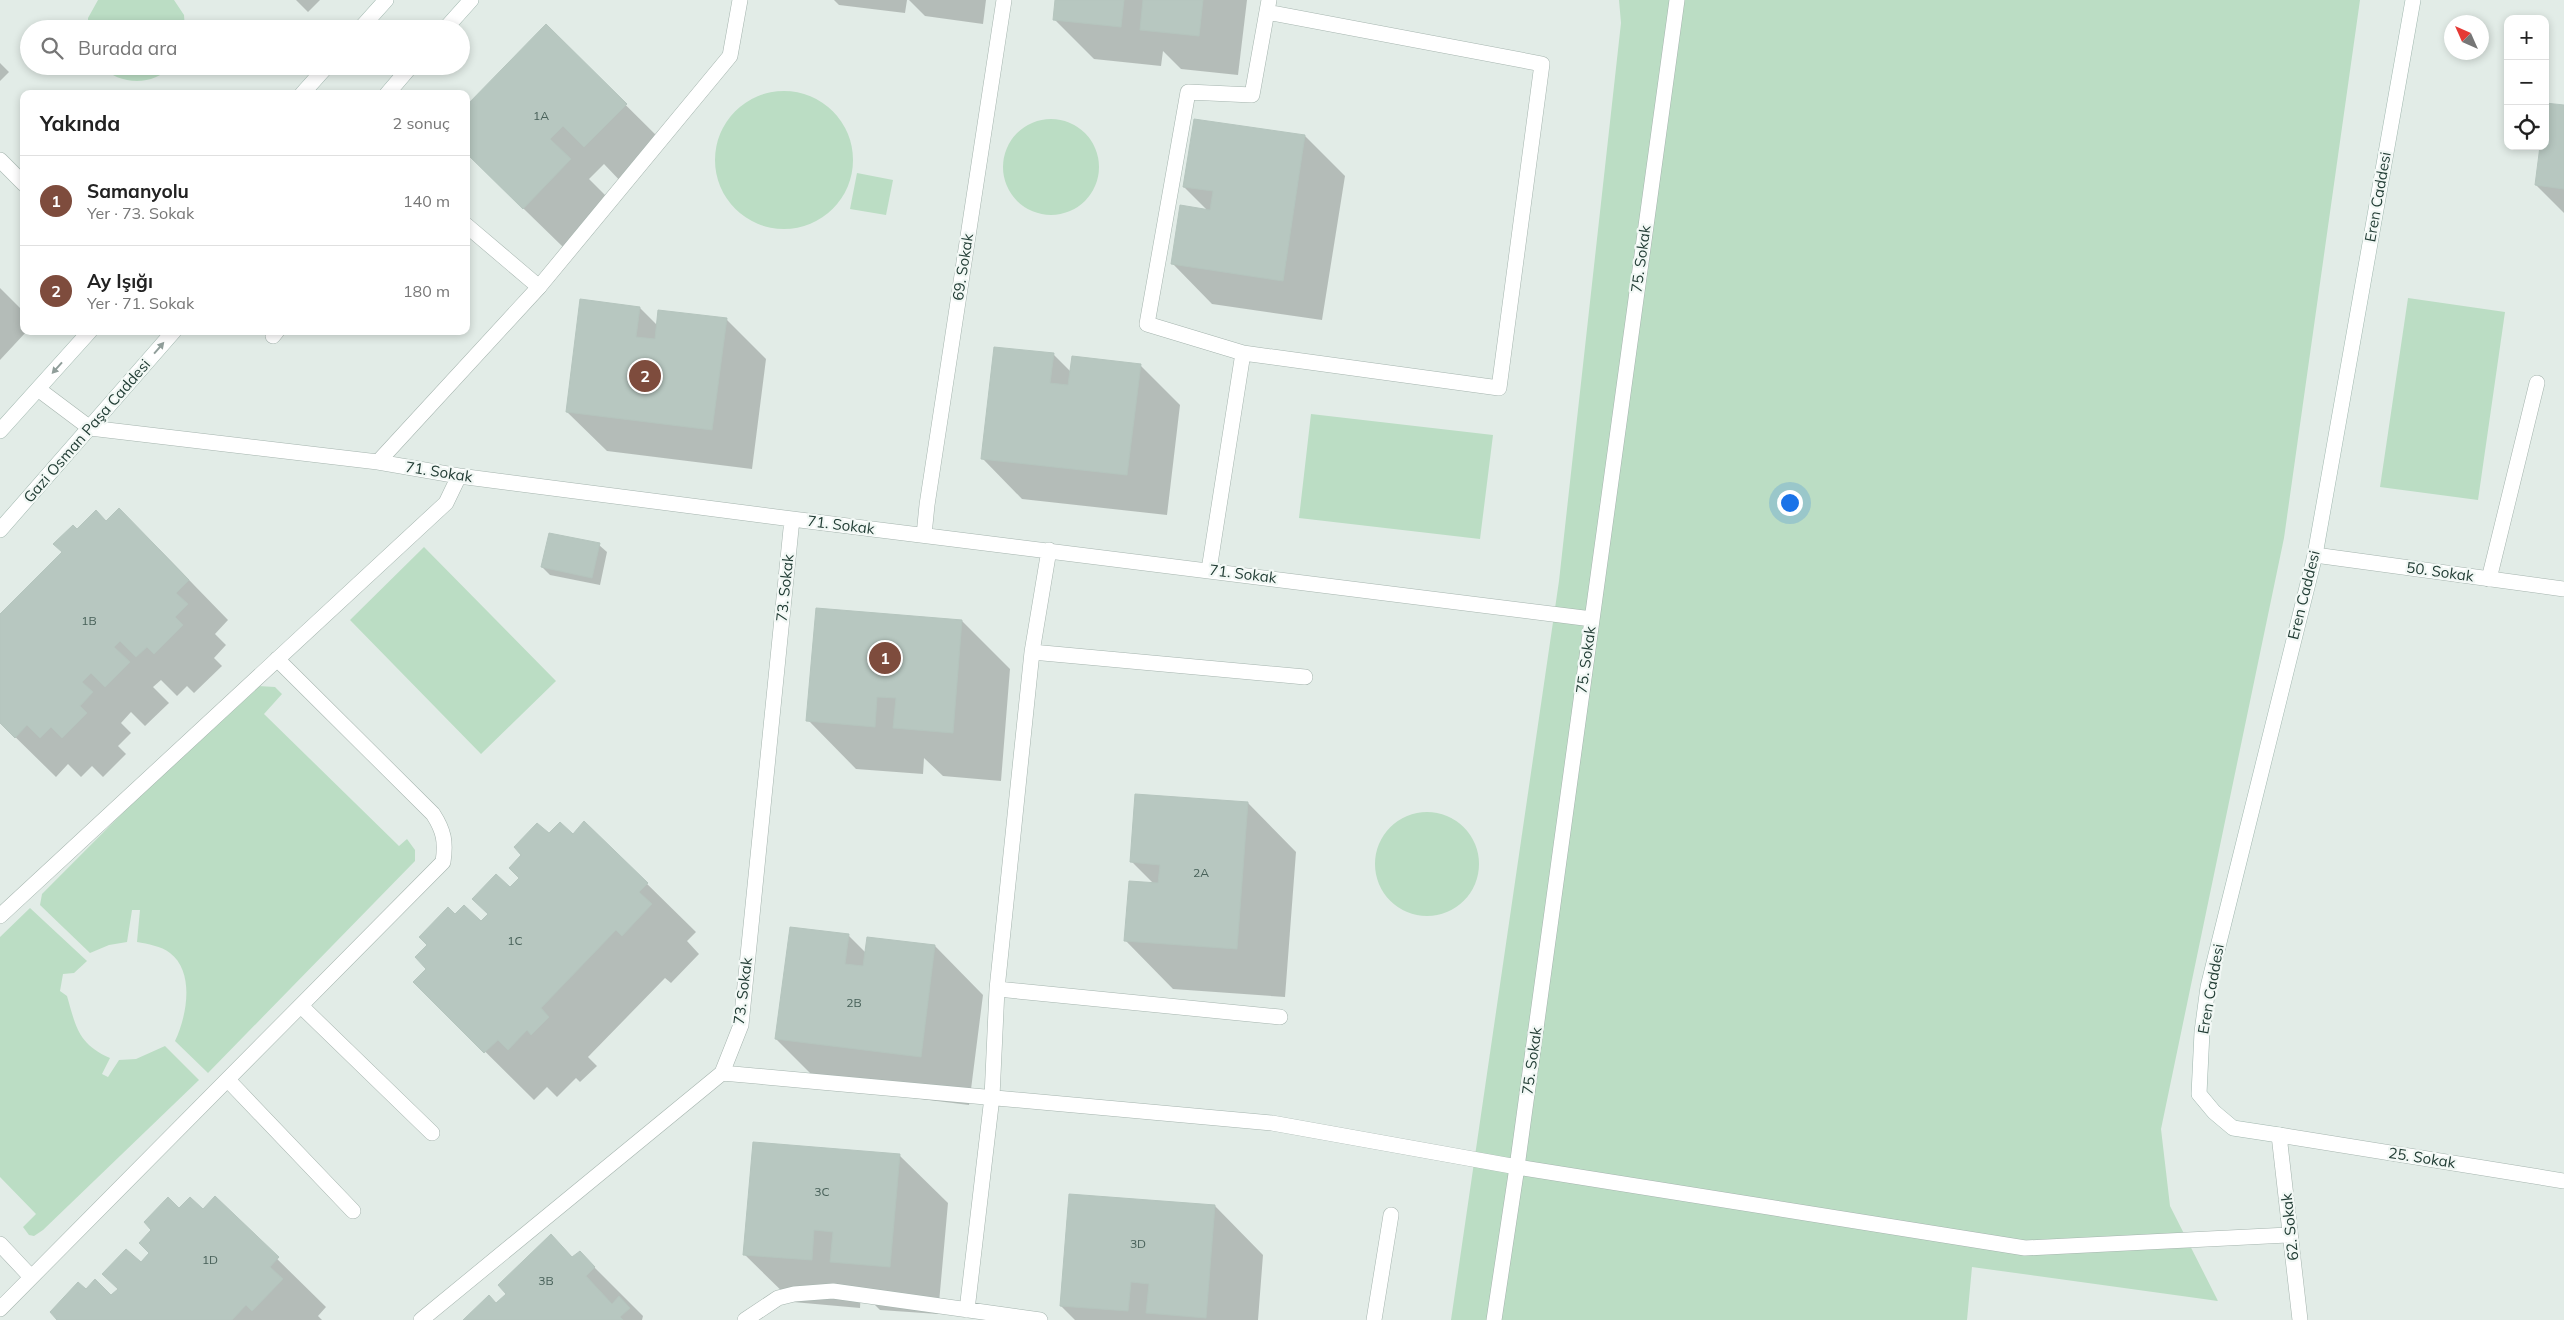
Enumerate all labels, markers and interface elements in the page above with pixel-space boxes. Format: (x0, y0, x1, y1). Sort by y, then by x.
north arrow (2444, 15, 2489, 60)
map controls (2504, 15, 2549, 150)
button: + (2504, 15, 2549, 60)
search box (20, 20, 470, 75)
icon: search (38, 34, 66, 62)
text: Burada ara (78, 36, 177, 60)
button: − (2504, 60, 2549, 105)
button: locate (2504, 105, 2549, 150)
house number: 1A (533, 108, 549, 123)
text: Yakında (40, 110, 120, 136)
text: 2 sonuç (393, 113, 450, 133)
street label: Eren Caddesi (2360, 150, 2395, 243)
text: Samanyolu (87, 179, 189, 203)
text: 1 (51, 191, 61, 211)
text: 140 m (403, 191, 450, 211)
text: Yer · 73. Sokak (87, 203, 194, 223)
street label: 75. Sokak (1626, 224, 1655, 294)
street label: 69. Sokak (948, 232, 977, 302)
text: Ay Işığı (87, 269, 153, 293)
text: 2 (51, 281, 61, 301)
text: 180 m (403, 281, 450, 301)
text: Yer · 71. Sokak (87, 293, 194, 313)
one-way arrow (153, 343, 165, 355)
street label: Gazi Osman Paşa Caddesi (19, 355, 154, 506)
pin: 2 (629, 357, 661, 395)
one-way arrow (51, 361, 63, 373)
street label: 71. Sokak (404, 457, 474, 486)
your location (1777, 490, 1803, 516)
street label: 71. Sokak (806, 511, 876, 538)
street label: Eren Caddesi (2283, 548, 2324, 641)
street label: 73. Sokak (772, 553, 798, 623)
street label: 50. Sokak (2405, 557, 2475, 586)
street label: 71. Sokak (1208, 560, 1278, 587)
house number: 1B (81, 613, 97, 628)
street label: 75. Sokak (1571, 625, 1600, 695)
pin: 1 (869, 639, 901, 677)
house number: 2A (1193, 865, 1209, 880)
house number: 1C (507, 933, 523, 948)
street label: Eren Caddesi (2193, 942, 2228, 1035)
street label: 73. Sokak (729, 956, 756, 1026)
house number: 2B (846, 995, 862, 1010)
street label: 75. Sokak (1517, 1026, 1546, 1096)
street label: 25. Sokak (2387, 1143, 2457, 1172)
house number: 3C (814, 1184, 830, 1199)
street label: 62. Sokak (2276, 1192, 2302, 1262)
house number: 3D (1130, 1236, 1146, 1251)
house number: 1D (202, 1252, 218, 1267)
house number: 3B (538, 1273, 554, 1288)

